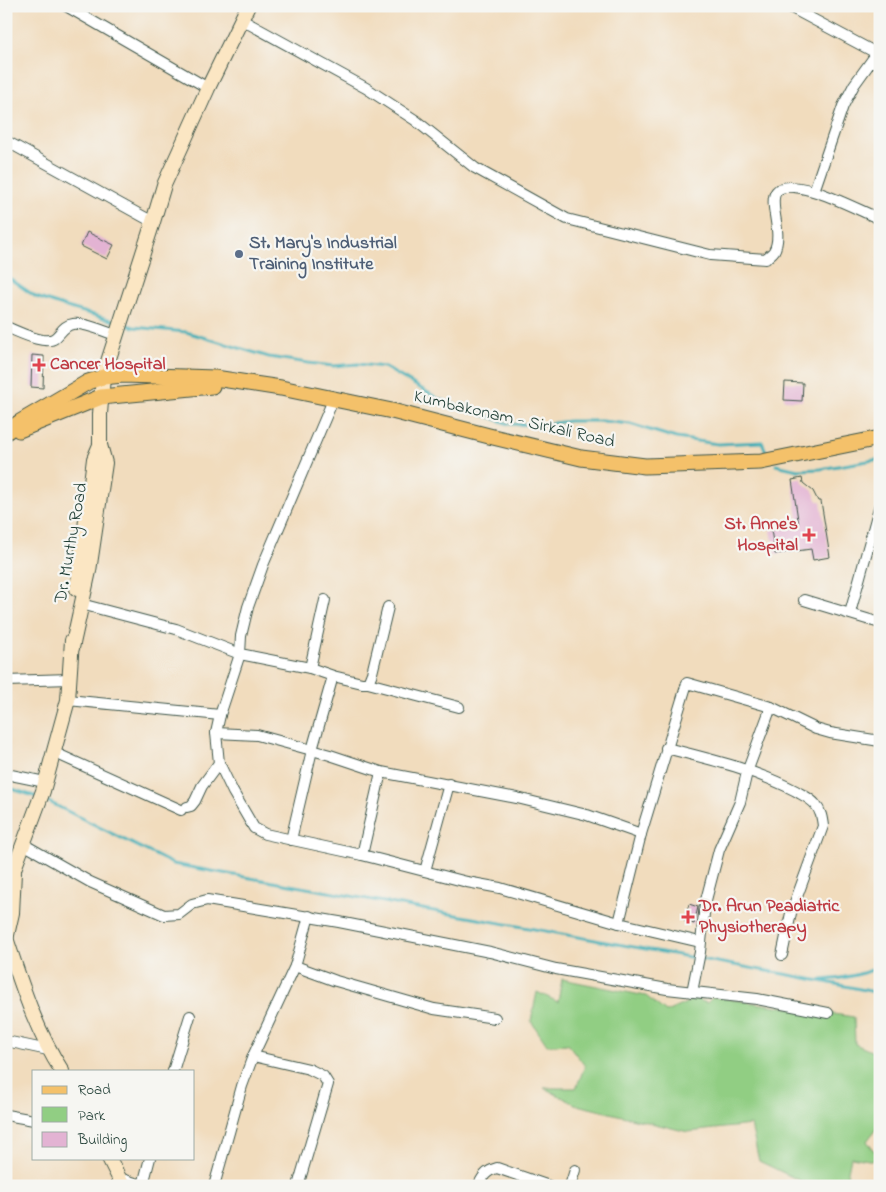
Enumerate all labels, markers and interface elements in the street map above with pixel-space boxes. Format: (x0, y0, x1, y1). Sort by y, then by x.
place label: St. Mary's Industrial Training Institute (249, 231, 397, 279)
marker: St. Mary's Industrial Training Institute (233, 248, 245, 260)
place label: Cancer Hospital (50, 352, 165, 378)
marker: Cancer Hospital (32, 358, 46, 372)
street label: Kumbakonam - Sirkali Road (411, 384, 617, 456)
street label: Dr. Murthy Road (48, 481, 95, 606)
place label: St. Anne's Hospital (724, 512, 798, 559)
marker: St. Anne's Hospital (802, 528, 816, 542)
place label: Dr. Arun Peadiatric Physiotherapy (698, 894, 840, 942)
marker: Dr. Arun Peadiatric Physiotherapy (681, 910, 695, 924)
legend (32, 1070, 195, 1160)
text: Road (78, 1079, 111, 1101)
text: Park (78, 1105, 106, 1127)
text: Building (77, 1129, 127, 1152)

